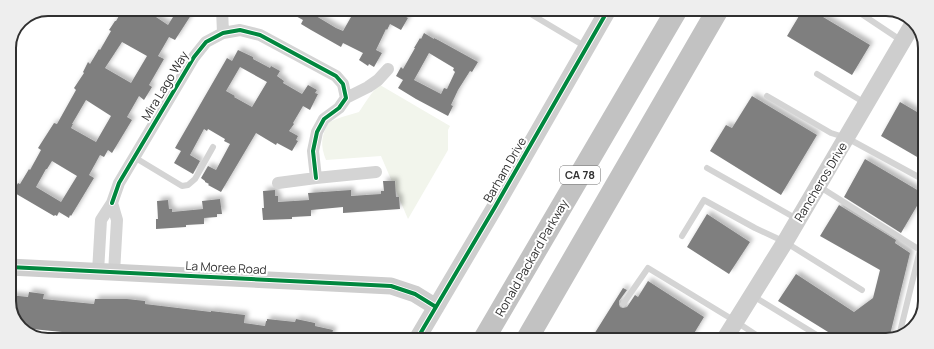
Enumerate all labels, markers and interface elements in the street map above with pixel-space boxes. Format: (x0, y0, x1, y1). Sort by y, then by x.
street label: Mira Lago Way (137, 47, 192, 124)
street label: Barham Drive (479, 134, 530, 206)
street label: Rancheros Drive (790, 139, 851, 225)
road number: CA 78 (560, 166, 600, 184)
street label: Ronald Packard Parkway (491, 195, 572, 319)
street label: La Moree Road (185, 257, 267, 278)

